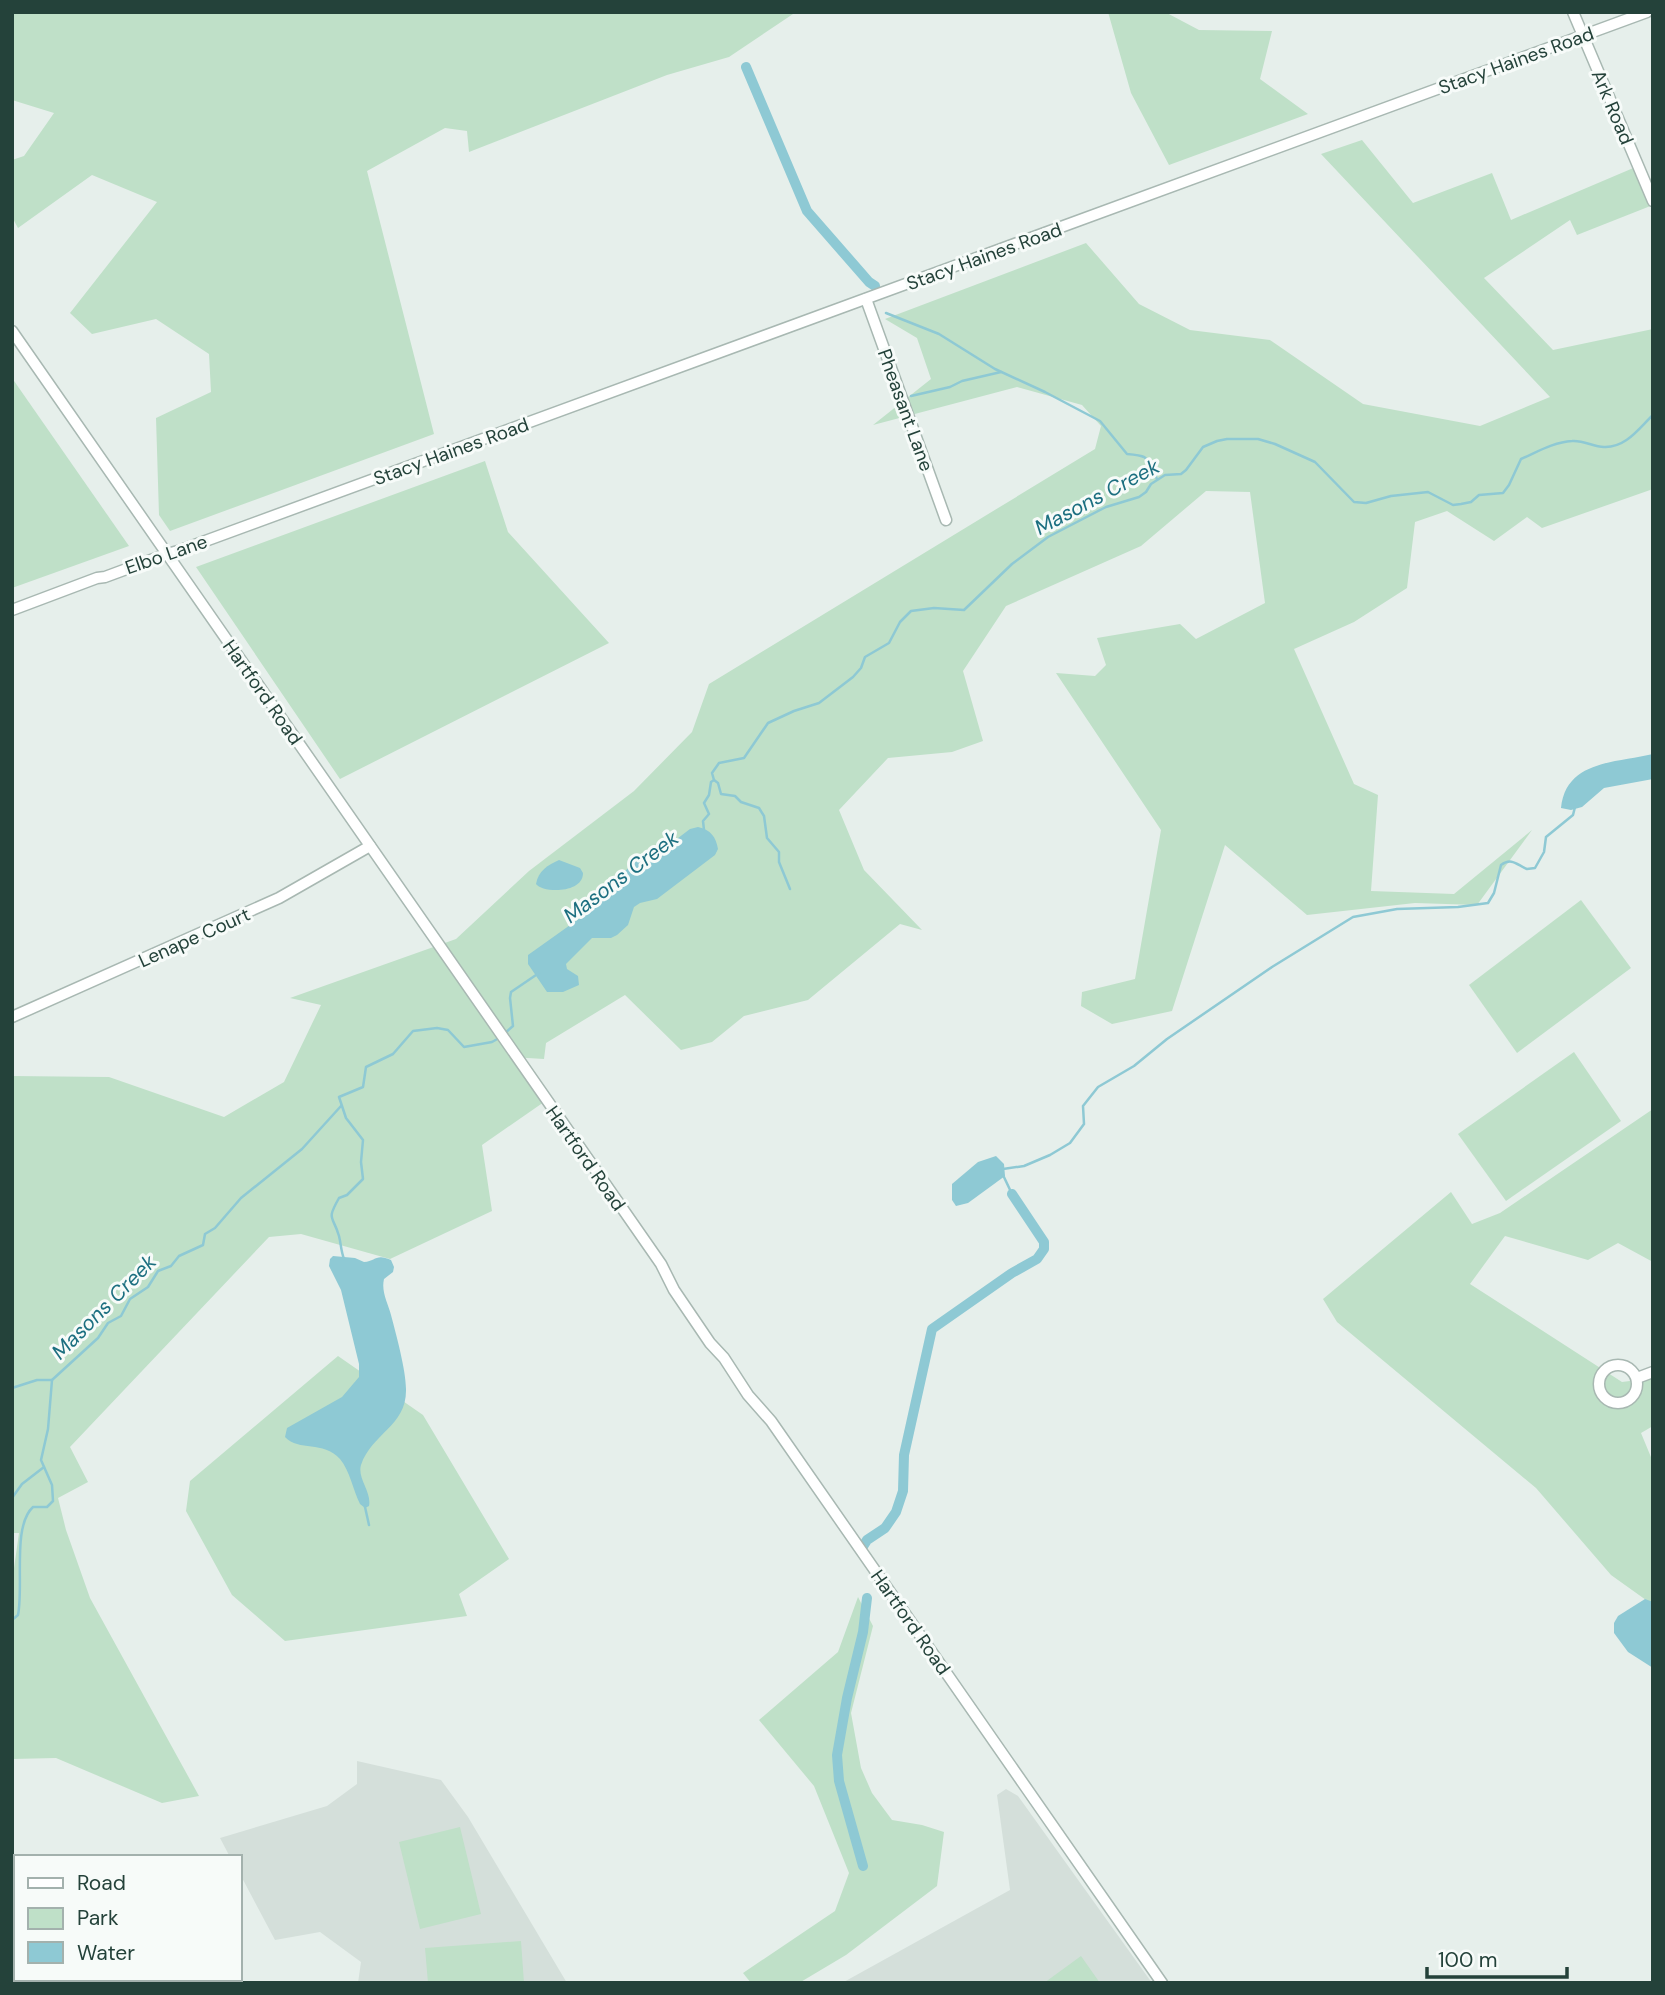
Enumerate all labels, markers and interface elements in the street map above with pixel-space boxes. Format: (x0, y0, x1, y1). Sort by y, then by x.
street label: Stacy Haines Road (1435, 21, 1597, 100)
street label: Ark Road (1586, 66, 1639, 148)
street label: Stacy Haines Road (903, 217, 1065, 296)
street label: Pheasant Lane (872, 346, 939, 475)
street label: Stacy Haines Road (370, 412, 532, 491)
water label: Masons Creek (1030, 452, 1165, 542)
street label: Elbo Lane (122, 529, 211, 580)
street label: Hartford Road (217, 635, 308, 750)
water label: Masons Creek (558, 824, 685, 930)
street label: Lenape Court (134, 902, 254, 973)
street label: Hartford Road (540, 1101, 631, 1216)
water label: Masons Creek (45, 1248, 163, 1366)
street label: Hartford Road (865, 1565, 956, 1680)
legend (14, 1855, 242, 1981)
text: Road (77, 1869, 126, 1897)
text: Park (77, 1904, 119, 1932)
scale bar (1427, 1936, 1567, 1980)
text: Water (77, 1939, 135, 1967)
text: 100 m (1438, 1946, 1498, 1974)

